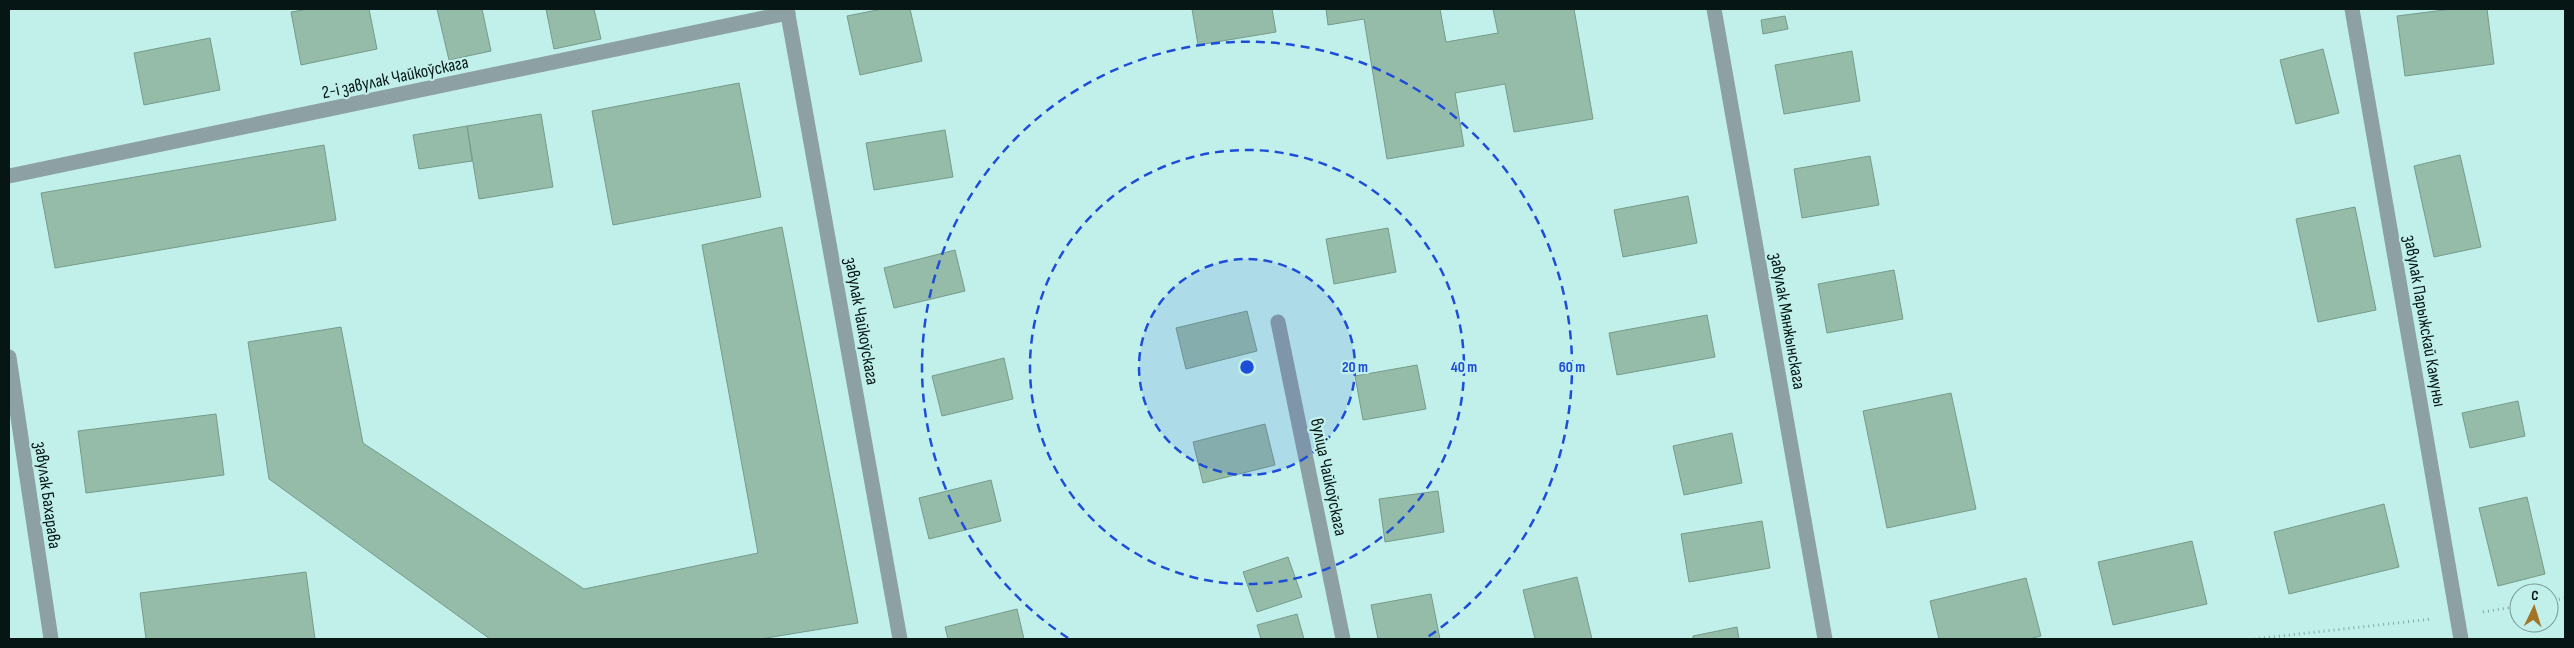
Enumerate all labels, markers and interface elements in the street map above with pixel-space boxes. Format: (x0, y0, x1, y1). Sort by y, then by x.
street label: 2-і завулак Чайкоўскага (320, 52, 470, 103)
street label: завулак Парыжскай Камуны (2399, 234, 2450, 409)
street label: завулак Мянжынскага (1765, 251, 1810, 391)
street label: завулак Чайкоўскага (840, 256, 883, 387)
centre of rings (1238, 358, 1256, 376)
text: 20 m (1342, 358, 1368, 377)
text: 40 m (1451, 358, 1477, 377)
text: 60 m (1559, 358, 1585, 377)
street label: вуліца Чайкоўскага (1306, 416, 1351, 538)
street label: завулак Бахарава (30, 440, 65, 550)
north arrow (2509, 583, 2559, 633)
text: С (2531, 587, 2539, 604)

